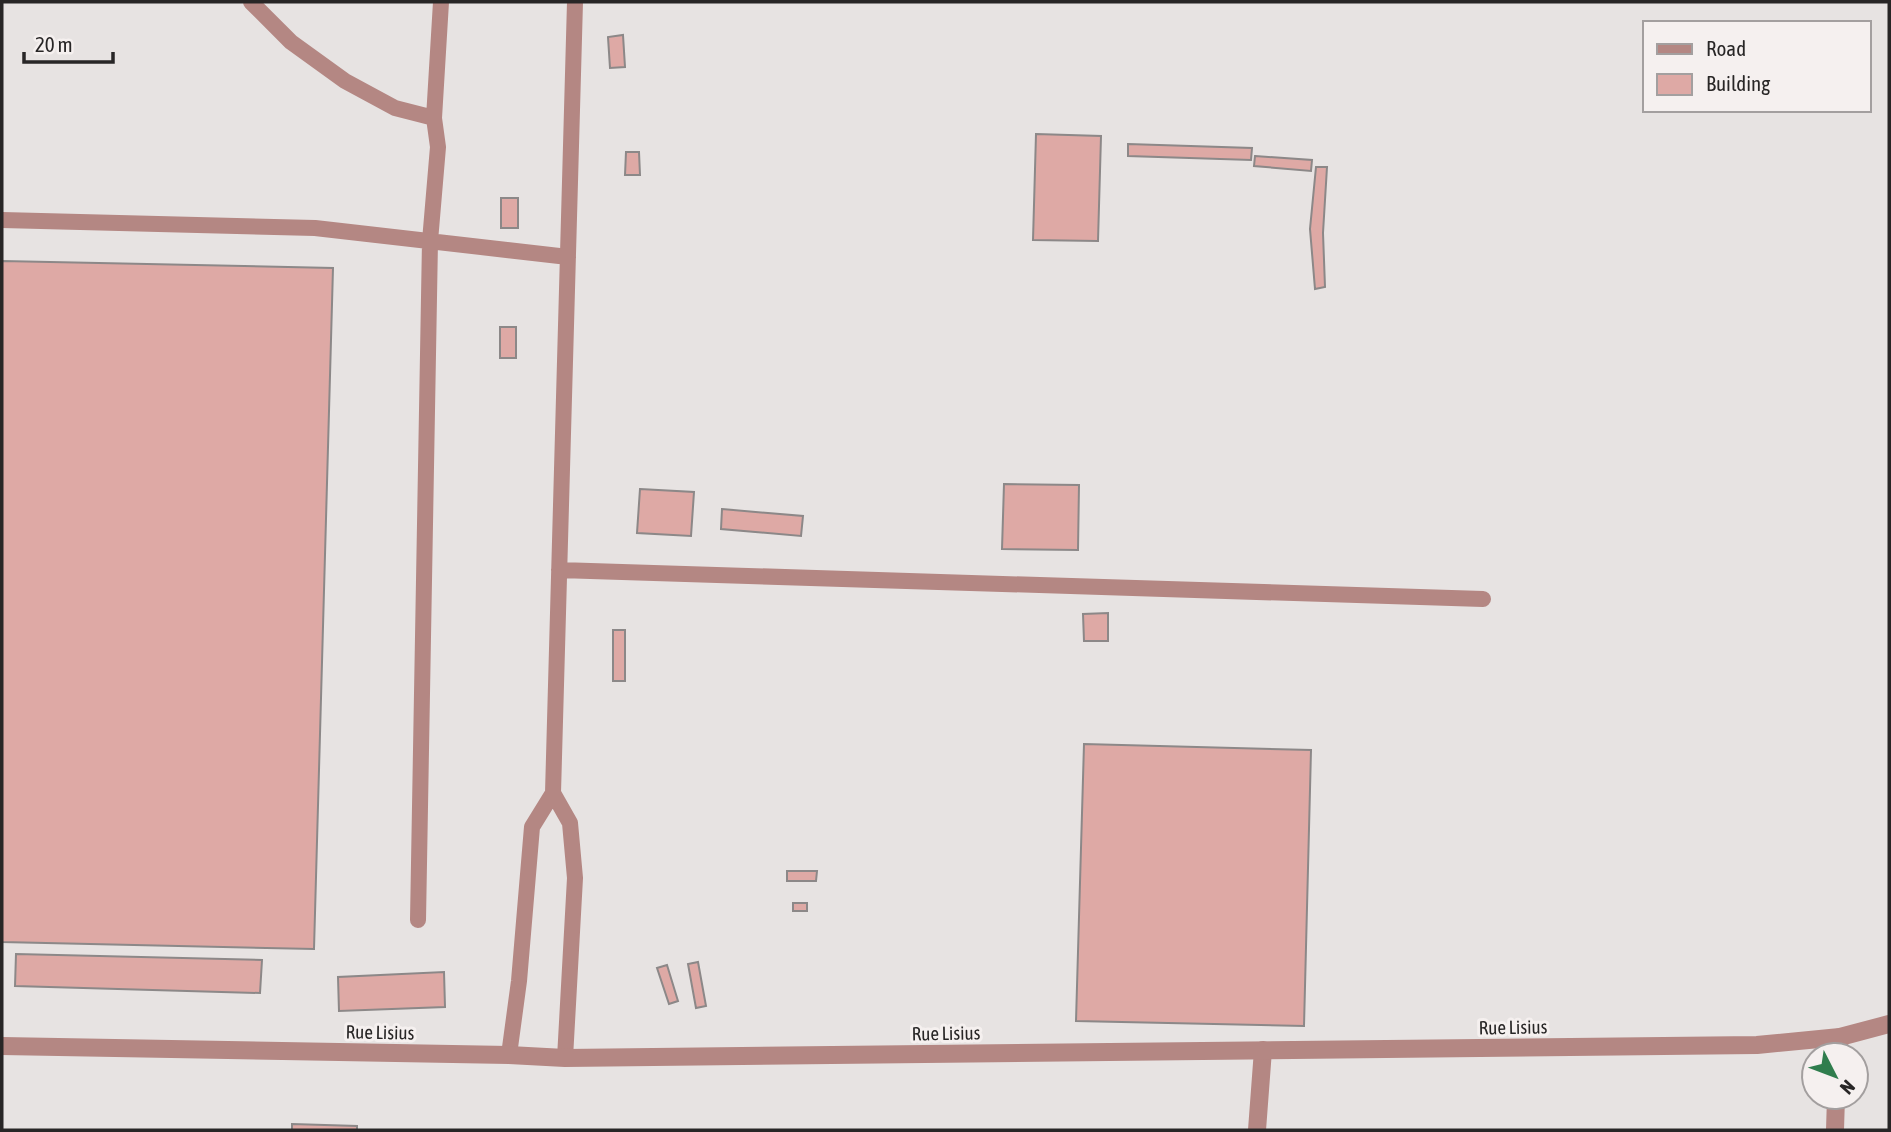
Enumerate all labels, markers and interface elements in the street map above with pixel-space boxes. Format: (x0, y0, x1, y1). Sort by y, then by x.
scale bar (24, 21, 114, 65)
legend (1643, 21, 1870, 112)
text: 20 m (35, 32, 73, 56)
text: Road (1706, 36, 1746, 60)
text: Building (1706, 71, 1770, 95)
street label: Rue Lisius (1479, 1015, 1548, 1039)
street label: Rue Lisius (346, 1020, 415, 1044)
street label: Rue Lisius (912, 1021, 981, 1045)
north arrow (1800, 1041, 1870, 1111)
text: N (1836, 1076, 1860, 1099)

